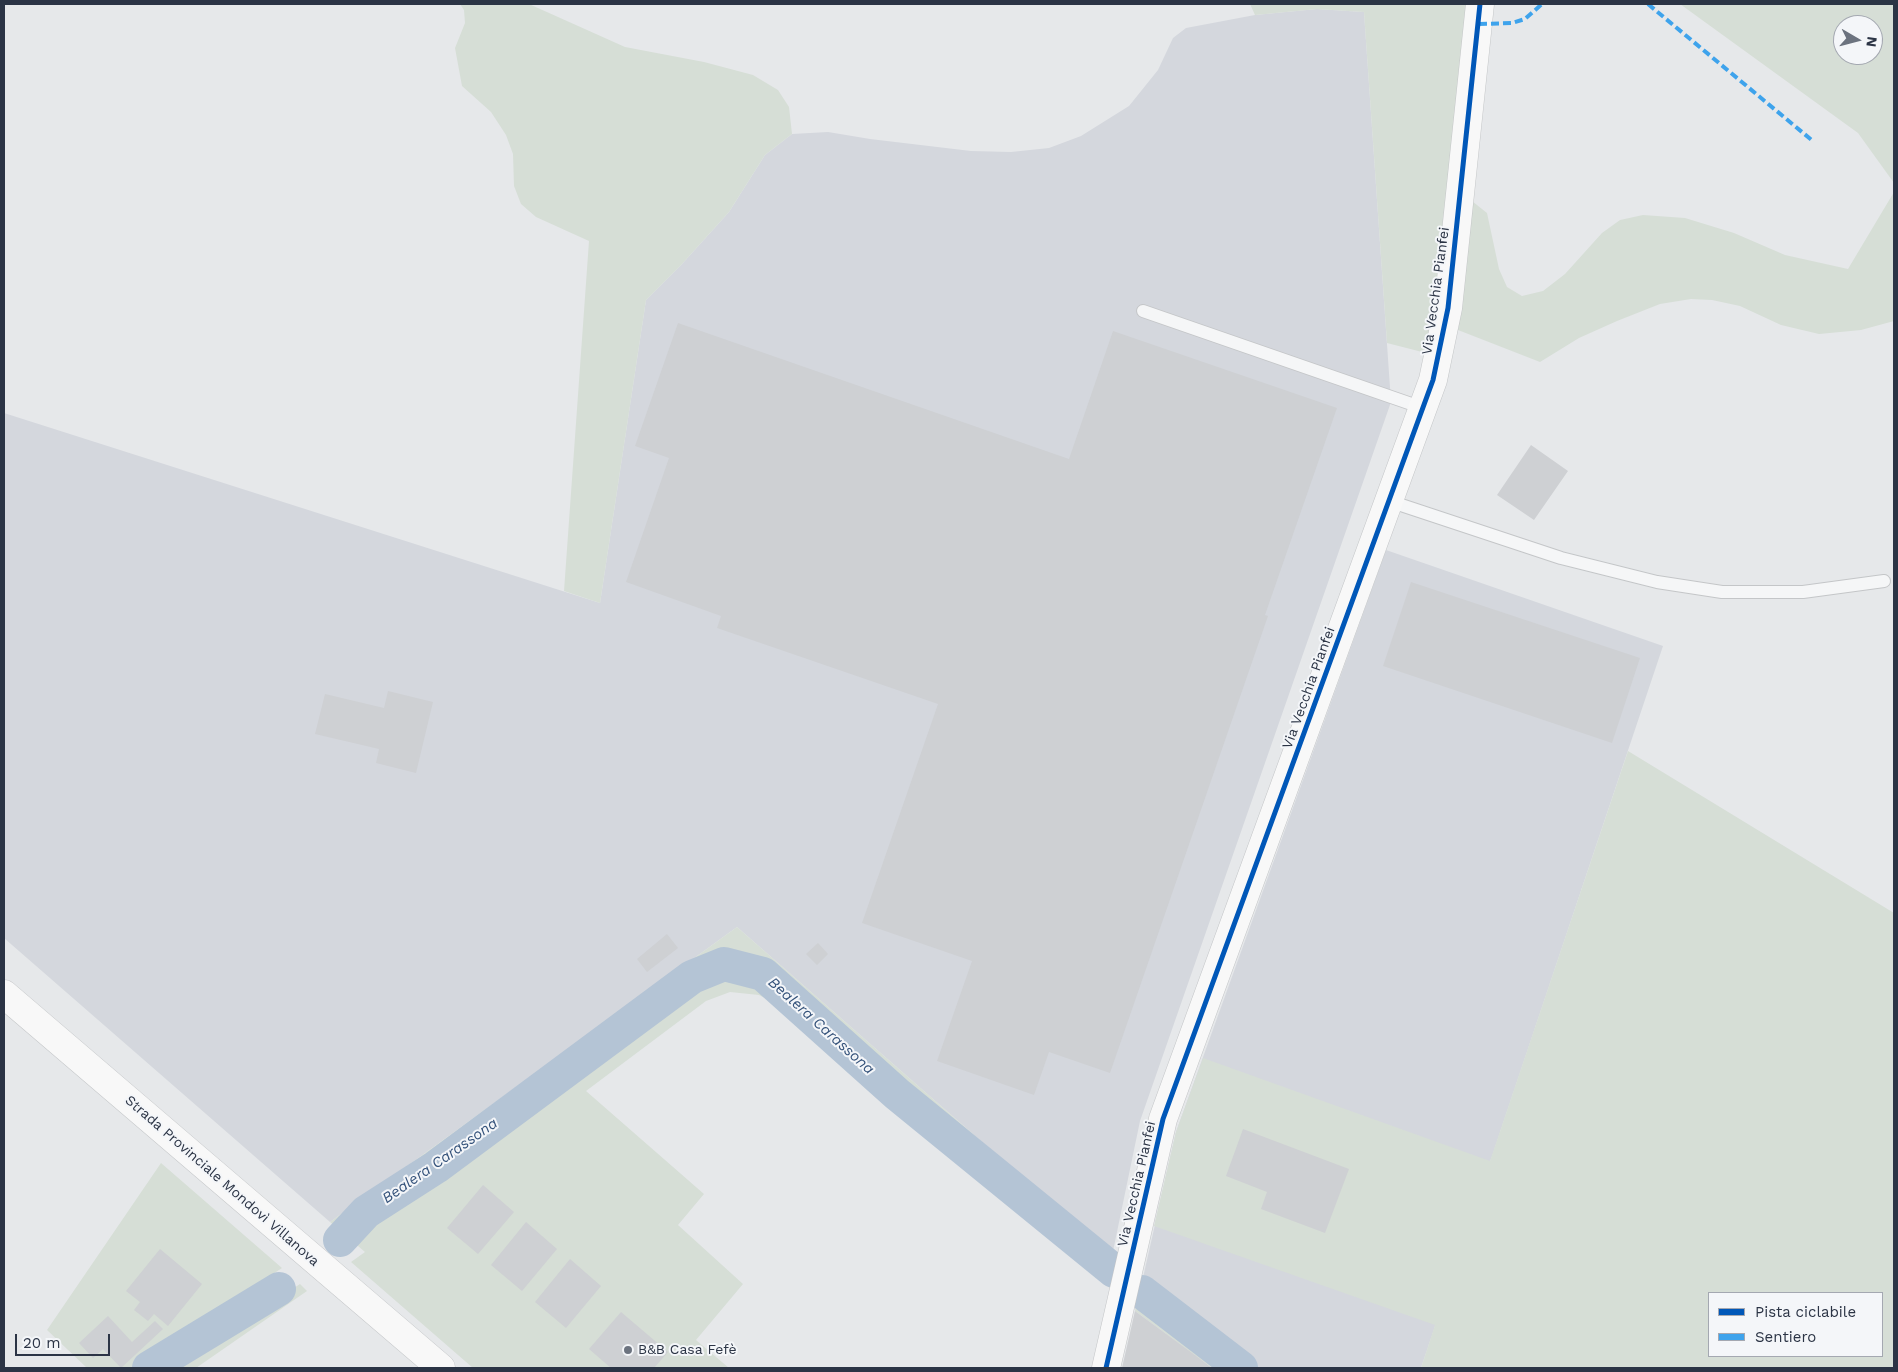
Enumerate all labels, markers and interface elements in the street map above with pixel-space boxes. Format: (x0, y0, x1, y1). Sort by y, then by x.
north arrow (1833, 15, 1883, 65)
text: N (1863, 36, 1881, 48)
street label: Via Vecchia Pianfei (1419, 226, 1453, 356)
street label: Via Vecchia Pianfei (1279, 625, 1339, 751)
water label: Bealera Carassona (764, 974, 878, 1078)
street label: Strada Provinciale Mondovì Villanova (122, 1092, 322, 1270)
water label: Bealera Carassona (379, 1114, 501, 1208)
street label: Via Vecchia Pianfei (1114, 1119, 1160, 1249)
legend (1708, 1292, 1883, 1357)
text: Pista ciclabile (1755, 1303, 1856, 1321)
scale bar (18, 1324, 112, 1356)
text: Sentiero (1755, 1328, 1816, 1346)
text: 20 m (23, 1334, 61, 1352)
place label: B&B Casa Fefè (638, 1342, 737, 1358)
marker: B&B Casa Fefè (622, 1344, 634, 1356)

